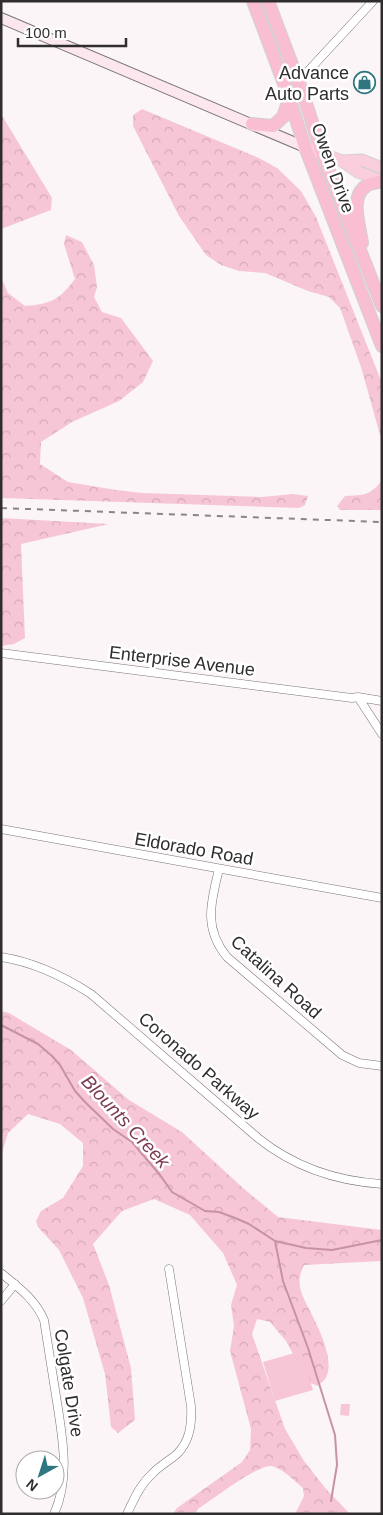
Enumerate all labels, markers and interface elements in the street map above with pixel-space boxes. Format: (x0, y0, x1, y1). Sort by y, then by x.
scale bar (18, 15, 125, 47)
text: 100 m (25, 24, 67, 41)
place label: Advance Auto Parts (265, 63, 349, 104)
shop icon: Advance Auto Parts (353, 71, 377, 95)
street label: Owen Drive (308, 120, 358, 216)
street label: Enterprise Avenue (108, 642, 256, 680)
street label: Eldorado Road (133, 829, 255, 869)
street label: Catalina Road (227, 931, 325, 1023)
street label: Coronado Parkway (135, 1008, 263, 1124)
water label: Blounts Creek (77, 1071, 175, 1173)
street label: Colgate Drive (51, 1328, 87, 1438)
north arrow (15, 1450, 65, 1500)
text: N (23, 1476, 41, 1495)

